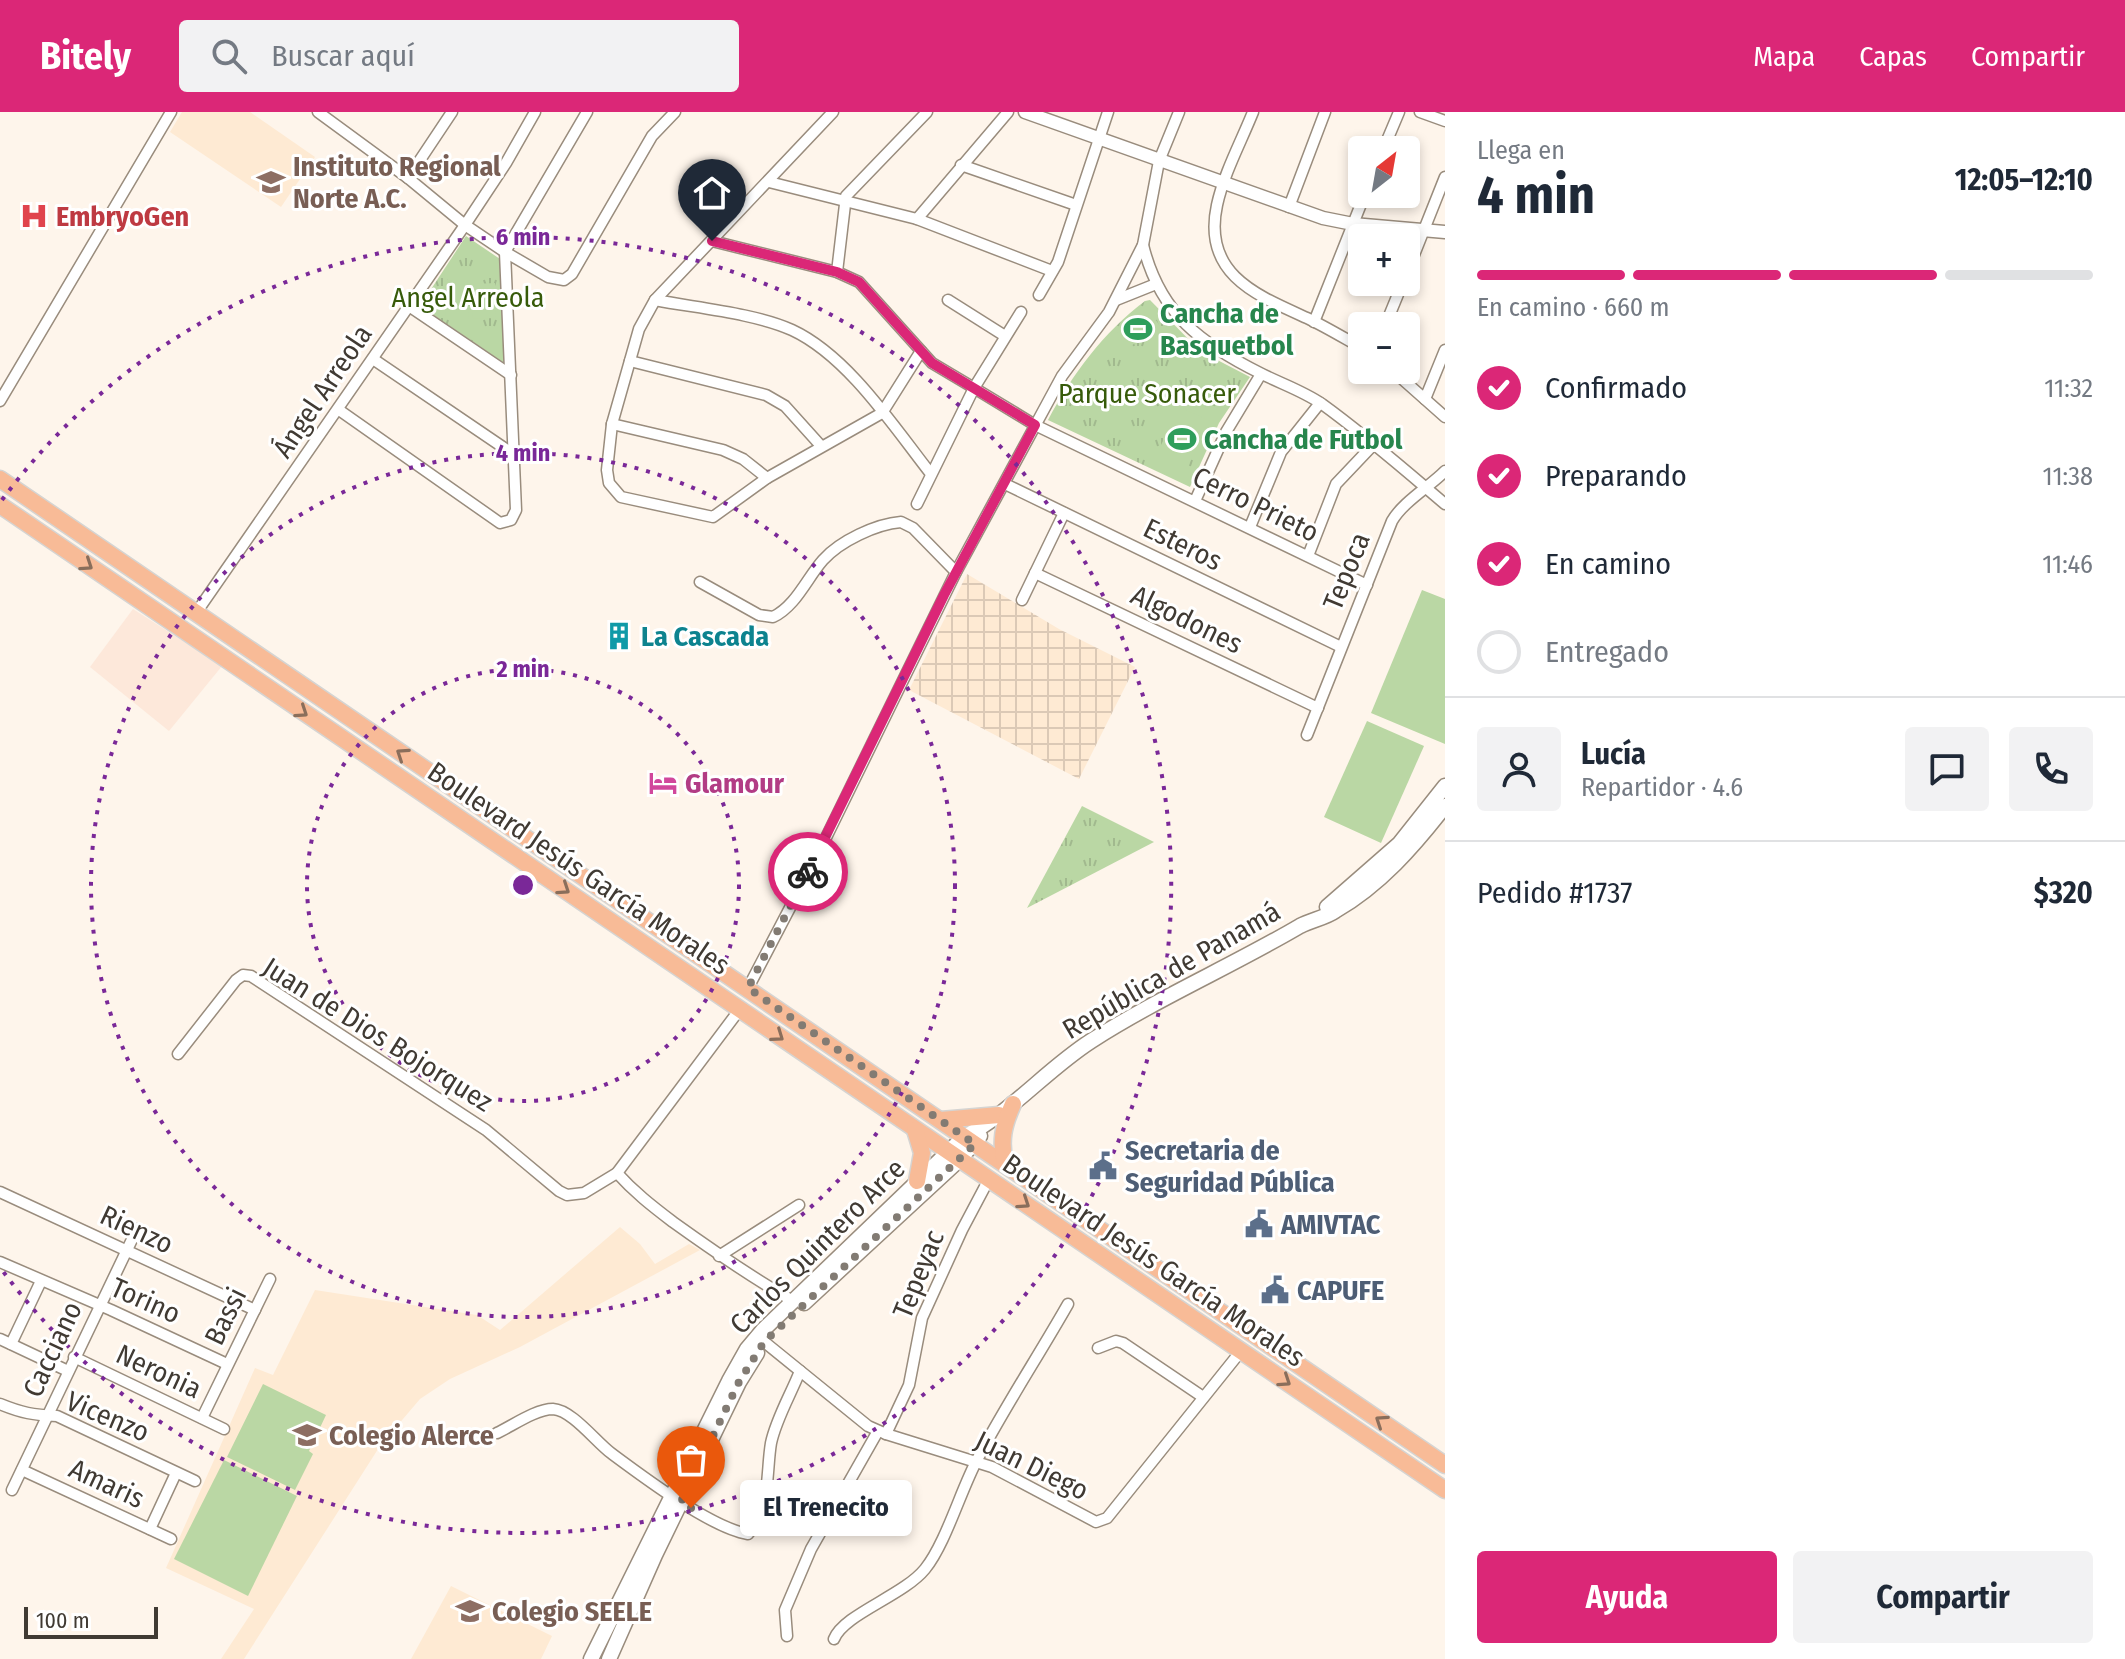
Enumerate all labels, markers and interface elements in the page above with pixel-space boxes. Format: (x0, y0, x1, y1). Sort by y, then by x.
search box (179, 20, 739, 92)
text: Bitely (40, 33, 131, 79)
icon: search (207, 34, 251, 78)
text: Buscar aquí (271, 38, 415, 74)
text: Mapa (1753, 40, 1815, 73)
text: Capas (1859, 40, 1927, 73)
text: Compartir (1971, 40, 2085, 73)
text: Llega en (1477, 135, 1565, 166)
north arrow (1348, 136, 1420, 208)
map controls (1348, 136, 1420, 384)
place label: Instituto Regional Norte A.C. (293, 150, 501, 215)
pin (678, 159, 746, 241)
text: 12:05–12:10 (1955, 162, 2093, 198)
text: 4 min (1477, 164, 1595, 227)
school or university icon: Instituto Regional Norte A.C. (256, 167, 286, 197)
icon: home (690, 171, 734, 215)
place label: EmbryoGen (56, 200, 189, 233)
hospital icon: EmbryoGen (19, 201, 49, 231)
text: 6 min (496, 223, 550, 251)
button: + (1348, 224, 1420, 296)
park label: Angel Arreola (391, 281, 545, 314)
text: En camino · 660 m (1477, 292, 1669, 323)
place label: Cancha de Basquetbol (1160, 297, 1294, 362)
button: − (1348, 312, 1420, 384)
sports icon: Cancha de Basquetbol (1123, 314, 1153, 344)
street label: Ángel Arreola (266, 319, 379, 464)
icon: check (1477, 366, 1521, 410)
text: Confirmado (1545, 370, 1687, 406)
text: 11:32 (2044, 373, 2093, 404)
park label: Parque Sonacer (1058, 377, 1236, 410)
place label: Cancha de Futbol (1204, 423, 1403, 456)
sports icon: Cancha de Futbol (1167, 424, 1197, 454)
text: 4 min (496, 439, 550, 467)
icon: check (1477, 454, 1521, 498)
text: Preparando (1545, 458, 1687, 494)
street label: Cerro Prieto (1188, 460, 1324, 549)
text: 11:38 (2043, 461, 2093, 492)
street label: Esteros (1138, 511, 1227, 578)
street label: Tepoca (1316, 528, 1377, 615)
icon: check (1477, 542, 1521, 586)
text: En camino (1545, 546, 1671, 582)
text: 11:46 (2042, 549, 2093, 580)
one-way arrow (79, 555, 93, 570)
street label: Algodones (1126, 578, 1248, 661)
place label: La Cascada (641, 620, 769, 653)
building icon: La Cascada (604, 621, 634, 651)
text: Entregado (1545, 634, 1669, 670)
text: 2 min (495, 655, 550, 683)
one-way arrow (294, 702, 308, 717)
button: person (1477, 727, 1561, 811)
button: chat (1905, 727, 1989, 811)
button: phone (2009, 727, 2093, 811)
text: Lucía (1581, 736, 1646, 772)
one-way arrow (397, 749, 411, 764)
street label: Boulevard Jesús García Morales (422, 755, 736, 982)
place label: Glamour (685, 767, 785, 800)
hotel icon: Glamour (648, 768, 678, 798)
text: Repartidor · 4.6 (1581, 772, 1743, 803)
courier (768, 832, 848, 912)
icon: bike (786, 850, 830, 894)
centre of rings (509, 871, 537, 899)
text: Pedido #1737 (1477, 875, 1633, 911)
text: $320 (2034, 875, 2093, 911)
one-way arrow (555, 879, 569, 894)
street label: República de Panamá (1057, 895, 1286, 1046)
street label: Juan de Dios Bojorquez (257, 950, 499, 1119)
one-way arrow (770, 1026, 784, 1041)
place label: Secretaria de Seguridad Pública (1125, 1134, 1335, 1199)
street label: Boulevard Jesús García Morales (997, 1147, 1311, 1374)
public building icon: Secretaria de Seguridad Pública (1088, 1151, 1118, 1181)
street label: Carlos Quintero Arce (723, 1152, 912, 1341)
one-way arrow (1015, 1193, 1030, 1208)
street label: Rienzo (95, 1198, 178, 1261)
place label: AMIVTAC (1280, 1208, 1381, 1241)
public building icon: AMIVTAC (1244, 1209, 1274, 1239)
street label: Tepeyac (886, 1225, 951, 1323)
street label: Torino (106, 1271, 186, 1330)
place label: CAPUFE (1297, 1274, 1384, 1307)
public building icon: CAPUFE (1260, 1275, 1290, 1305)
street label: Bassi (198, 1282, 253, 1350)
street label: Cacciano (16, 1296, 89, 1402)
street label: Neronia (111, 1337, 207, 1405)
one-way arrow (1277, 1371, 1291, 1386)
street label: Vicenzo (61, 1384, 154, 1449)
one-way arrow (1375, 1416, 1389, 1431)
place label: Colegio Alerce (329, 1419, 494, 1452)
school or university icon: Colegio Alerce (292, 1420, 322, 1450)
street label: Juan Diego (970, 1424, 1094, 1507)
pin (657, 1426, 725, 1508)
icon: bag (669, 1438, 713, 1482)
street label: Amaris (64, 1452, 149, 1515)
callout: El Trenecito (739, 1480, 911, 1536)
text: El Trenecito (763, 1492, 889, 1523)
button: Ayuda (1477, 1551, 1777, 1643)
button: Compartir (1793, 1551, 2093, 1643)
place label: Colegio SEELE (492, 1595, 652, 1628)
school or university icon: Colegio SEELE (455, 1596, 485, 1626)
scale bar (24, 1603, 158, 1639)
text: 100 m (36, 1607, 90, 1634)

